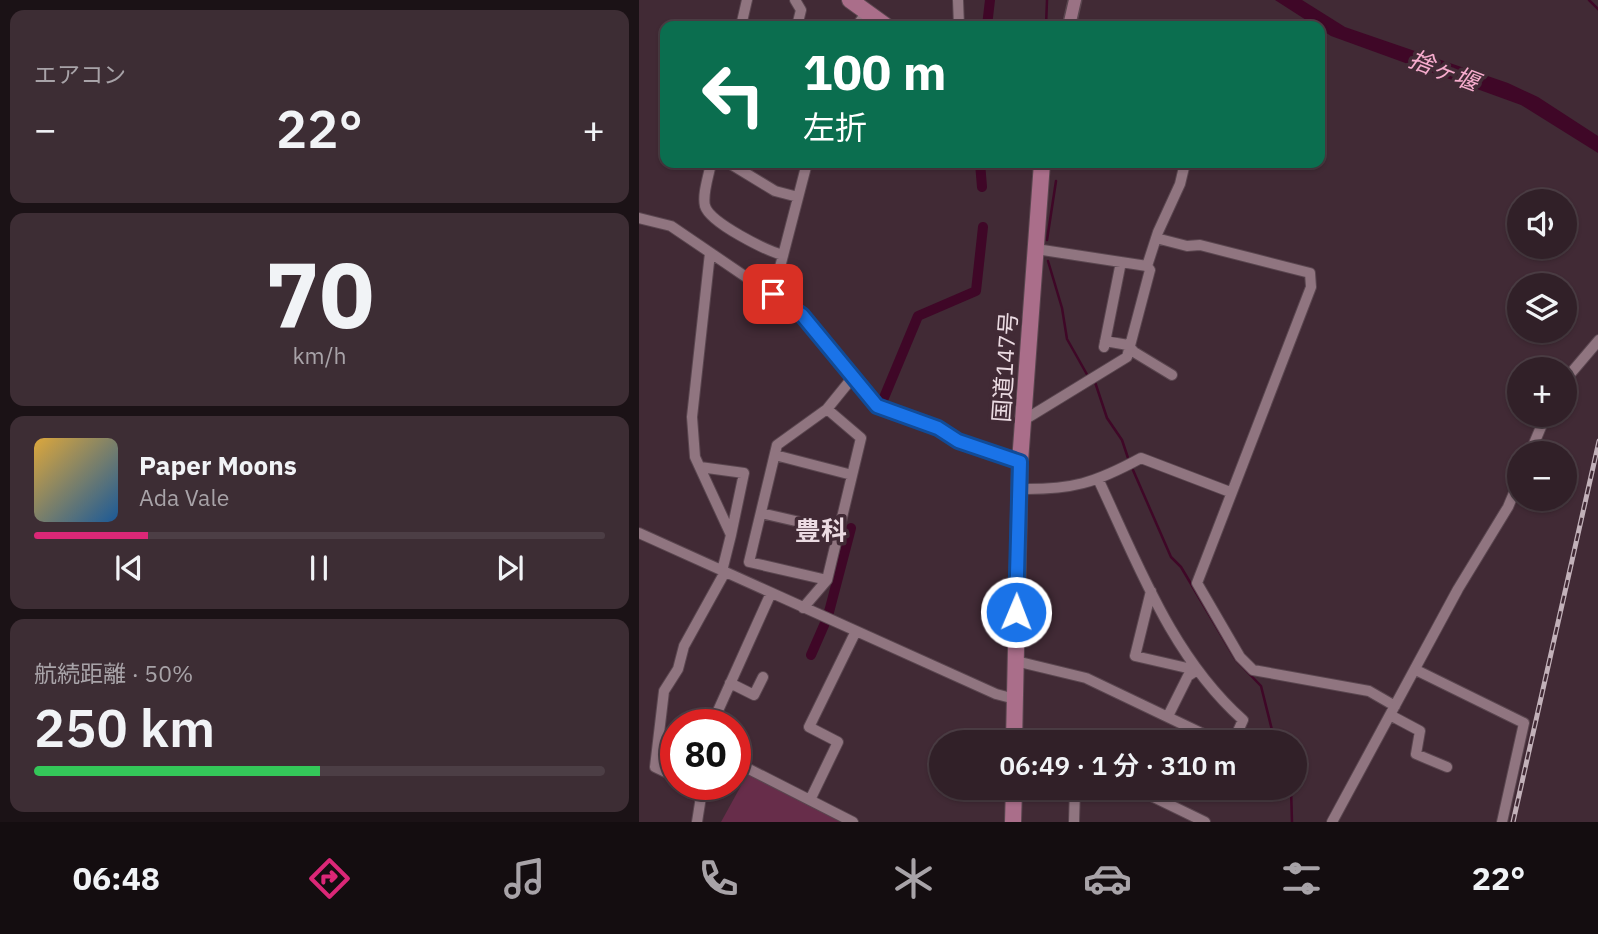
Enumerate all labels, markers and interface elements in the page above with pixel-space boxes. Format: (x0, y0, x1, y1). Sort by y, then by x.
text: 100 m (803, 40, 947, 103)
water label: 捨ヶ堰 (1405, 42, 1487, 99)
icon: left (688, 49, 779, 140)
text: エアコン (34, 59, 126, 89)
text: 22° (276, 95, 363, 162)
text: − (34, 104, 57, 153)
text: + (582, 104, 605, 153)
text: 左折 (803, 106, 867, 148)
map controls (1507, 189, 1577, 511)
button: sound (1507, 189, 1577, 259)
text: 70 (265, 235, 374, 353)
pin (743, 264, 803, 324)
button: layers (1507, 273, 1577, 343)
icon: arrive (754, 275, 792, 313)
street label: 国道147号 (985, 311, 1023, 423)
text: km/h (292, 340, 347, 370)
button: + (1507, 357, 1577, 427)
button: − (1507, 441, 1577, 511)
text: Paper Moons (139, 448, 297, 482)
text: Ada Vale (139, 482, 229, 512)
district label: 豊科 (795, 513, 847, 547)
icon: previous (110, 549, 148, 587)
icon: pause (300, 549, 338, 587)
icon: next (491, 549, 529, 587)
position arrow (979, 575, 1053, 649)
text: 航続距離 · 50% (34, 658, 193, 688)
text: 250 km (34, 694, 215, 761)
speed limit sign: 80 (660, 709, 751, 800)
text: 06:49 · 1 分 · 310 m (999, 748, 1237, 782)
icon: directions (305, 854, 354, 903)
icon: music (500, 854, 549, 903)
icon: phone (694, 854, 743, 903)
icon: climate (889, 854, 938, 903)
icon: car (1083, 854, 1132, 903)
icon: filters (1277, 854, 1326, 903)
text: 06:48 (73, 857, 160, 899)
text: 22° (1472, 857, 1525, 899)

